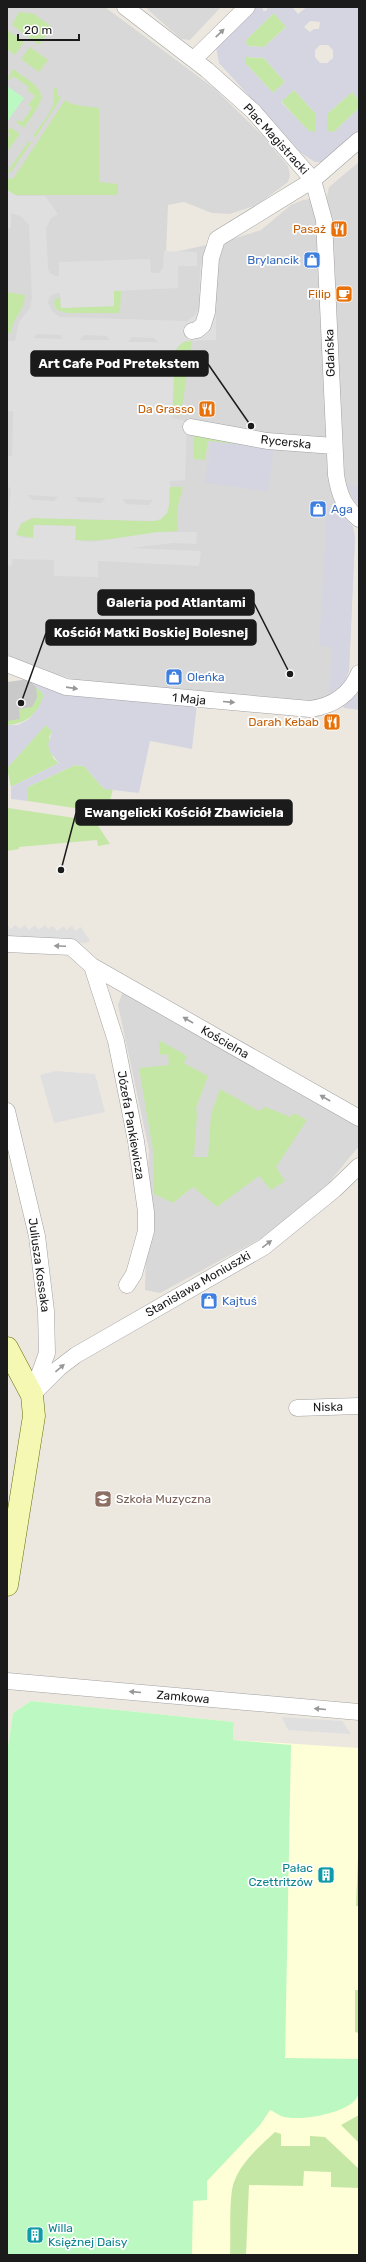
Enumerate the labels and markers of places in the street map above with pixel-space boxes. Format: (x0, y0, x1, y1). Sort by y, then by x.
restaurant icon: Pasaż (329, 219, 349, 239)
place label: Pasaż (293, 222, 326, 236)
shop icon: Brylancik (302, 250, 322, 270)
place label: Brylancik (247, 253, 300, 267)
cafe icon: Filip (334, 284, 354, 304)
place label: Filip (308, 287, 331, 301)
callout: Art Cafe Pod Pretekstem (31, 351, 208, 376)
restaurant icon: Da Grasso (197, 399, 217, 419)
place label: Da Grasso (138, 402, 194, 416)
shop icon: Aga (308, 499, 328, 519)
place label: Aga (331, 502, 353, 516)
callout: Galeria pod Atlantami (98, 590, 254, 615)
callout: Kościół Matki Boskiej Bolesnej (46, 620, 256, 645)
shop icon: Oleńka (164, 667, 184, 687)
place label: Oleńka (187, 670, 225, 684)
restaurant icon: Darah Kebab (322, 712, 342, 732)
place label: Darah Kebab (248, 715, 319, 729)
callout: Ewangelicki Kościół Zbawiciela (76, 800, 292, 825)
shop icon: Kajtuś (199, 1291, 219, 1311)
place label: Kajtuś (222, 1294, 257, 1308)
school or university icon: Szkoła Muzyczna (93, 1489, 113, 1509)
place label: Szkoła Muzyczna (116, 1492, 211, 1506)
place label: Pałac Czettritzów (248, 1861, 313, 1889)
building icon: Pałac Czettritzów (316, 1865, 336, 1885)
place label: Willa Księżnej Daisy (48, 2221, 128, 2249)
building icon: Willa Księżnej Daisy (25, 2225, 45, 2245)

